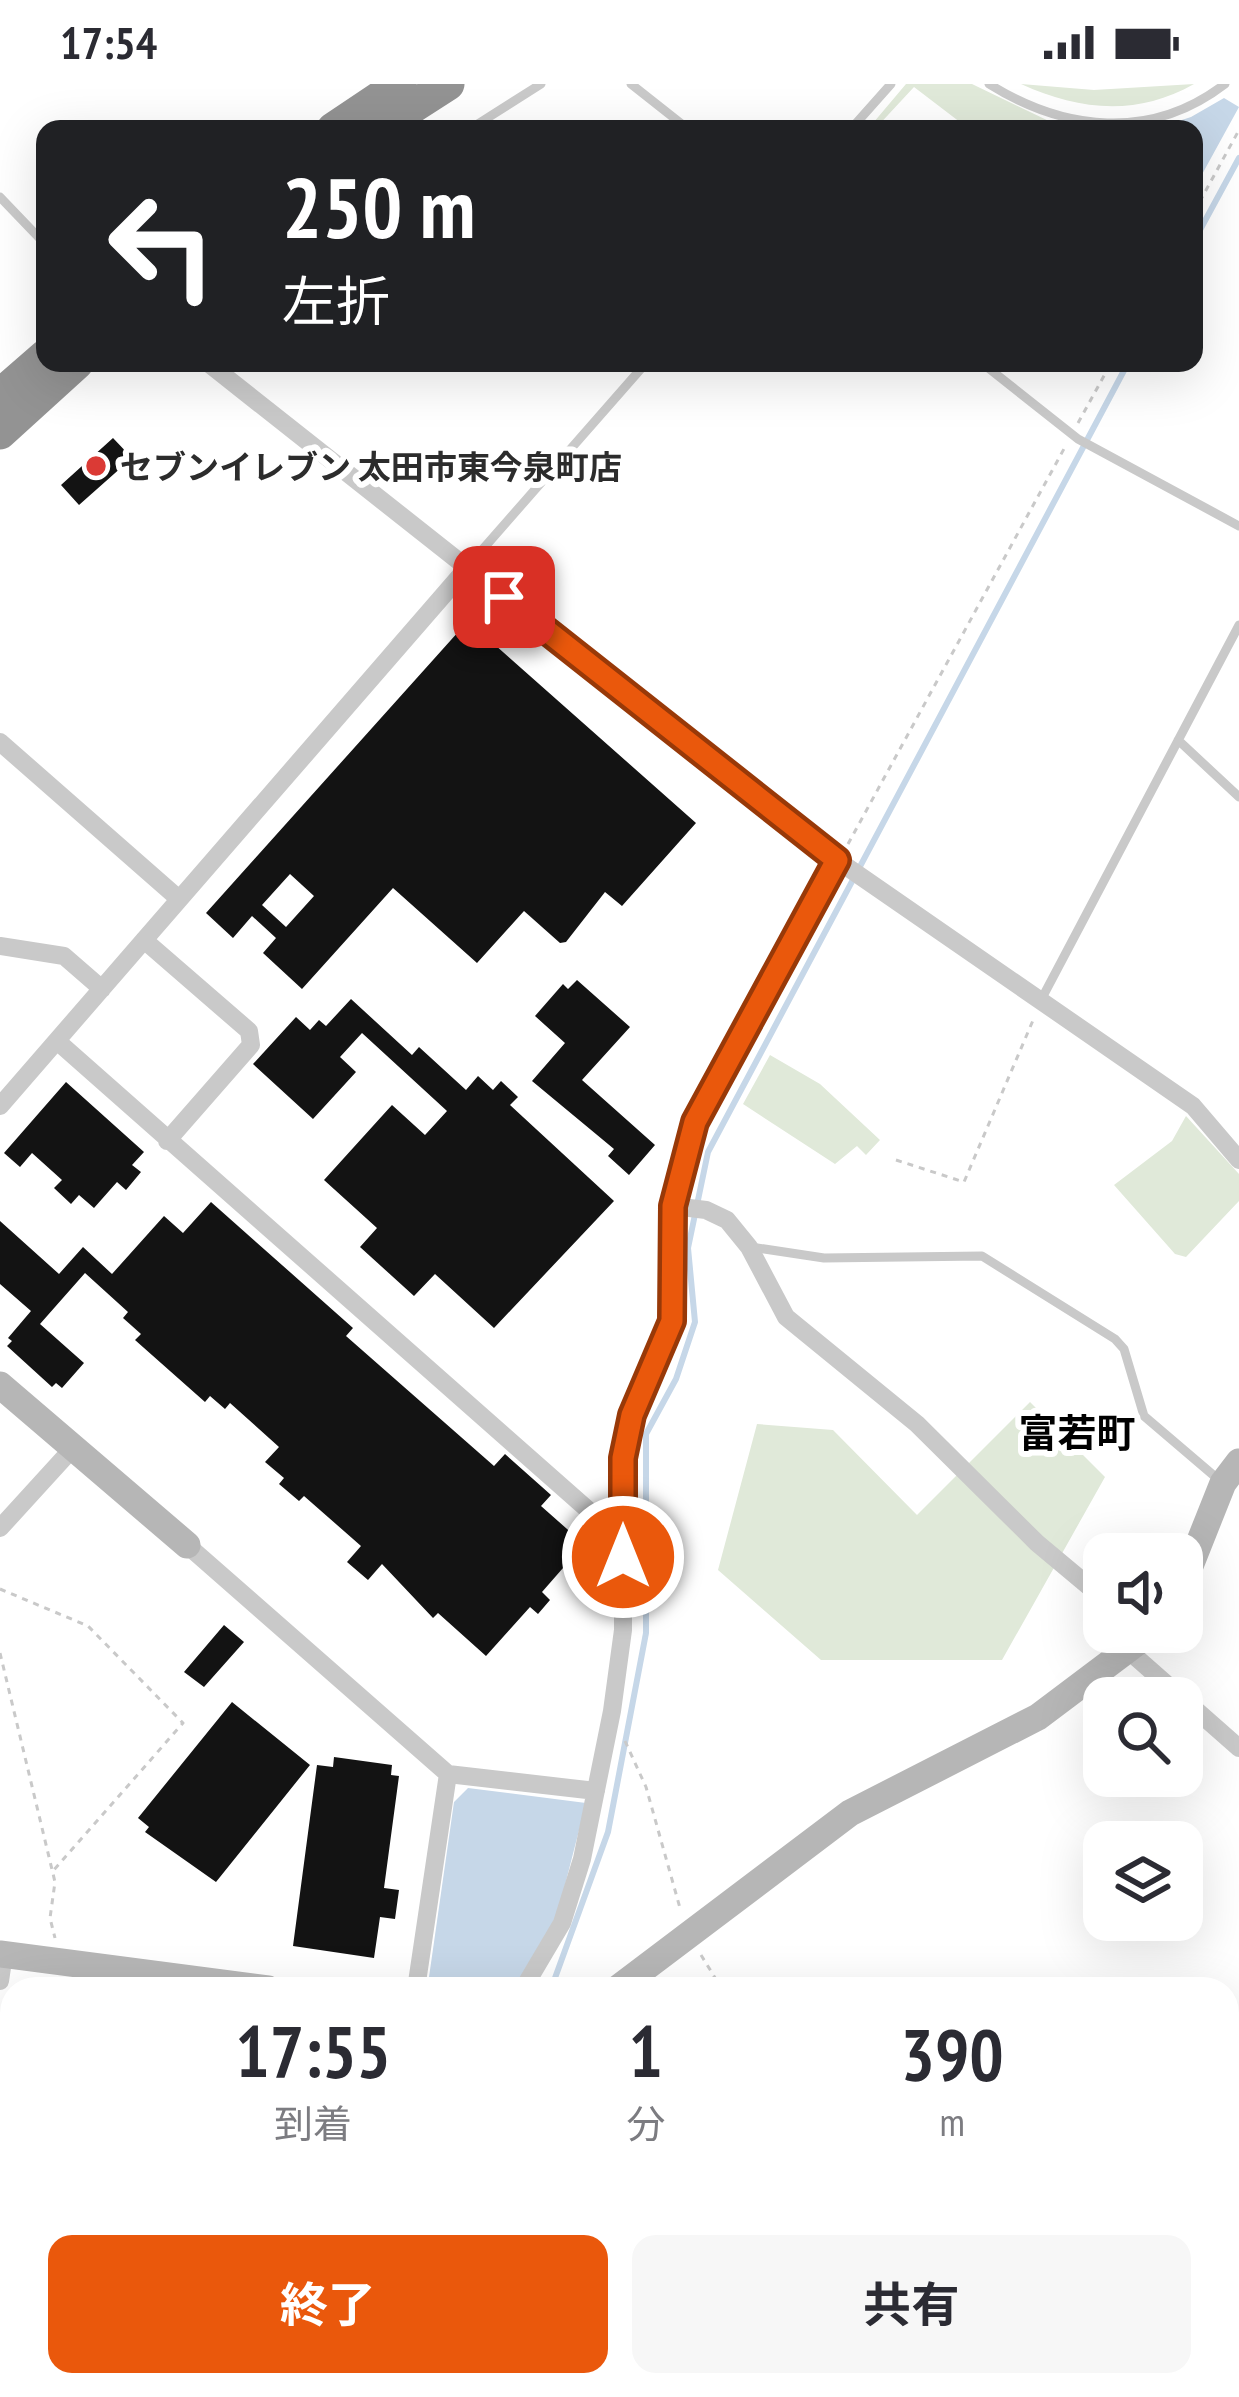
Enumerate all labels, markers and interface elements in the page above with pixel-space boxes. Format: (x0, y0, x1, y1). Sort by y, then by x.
text: 17:54 (60, 13, 157, 71)
text: 250 m (282, 152, 475, 261)
icon: left (84, 168, 240, 324)
text: 左折 (282, 266, 390, 336)
place label: セブンイレブン 太田市東今泉町店 (120, 445, 622, 488)
marker: セブンイレブン 太田市東今泉町店 (83, 453, 109, 479)
pin (453, 546, 555, 648)
icon: arrive (471, 564, 537, 630)
district label: 富若町 (1018, 1407, 1136, 1458)
position arrow (560, 1494, 686, 1620)
map controls (1083, 1533, 1203, 1941)
button: sound (1083, 1533, 1203, 1653)
button: search (1083, 1677, 1203, 1797)
button: layers (1083, 1821, 1203, 1941)
text: 17:55 (235, 2004, 391, 2097)
text: 1 (629, 2004, 663, 2097)
text: 390 (900, 2007, 1004, 2100)
text: m (939, 2096, 965, 2147)
text: 到着 (274, 2098, 352, 2149)
text: 分 (626, 2098, 665, 2149)
button: 終了 (48, 2235, 608, 2373)
button: 共有 (632, 2235, 1191, 2373)

